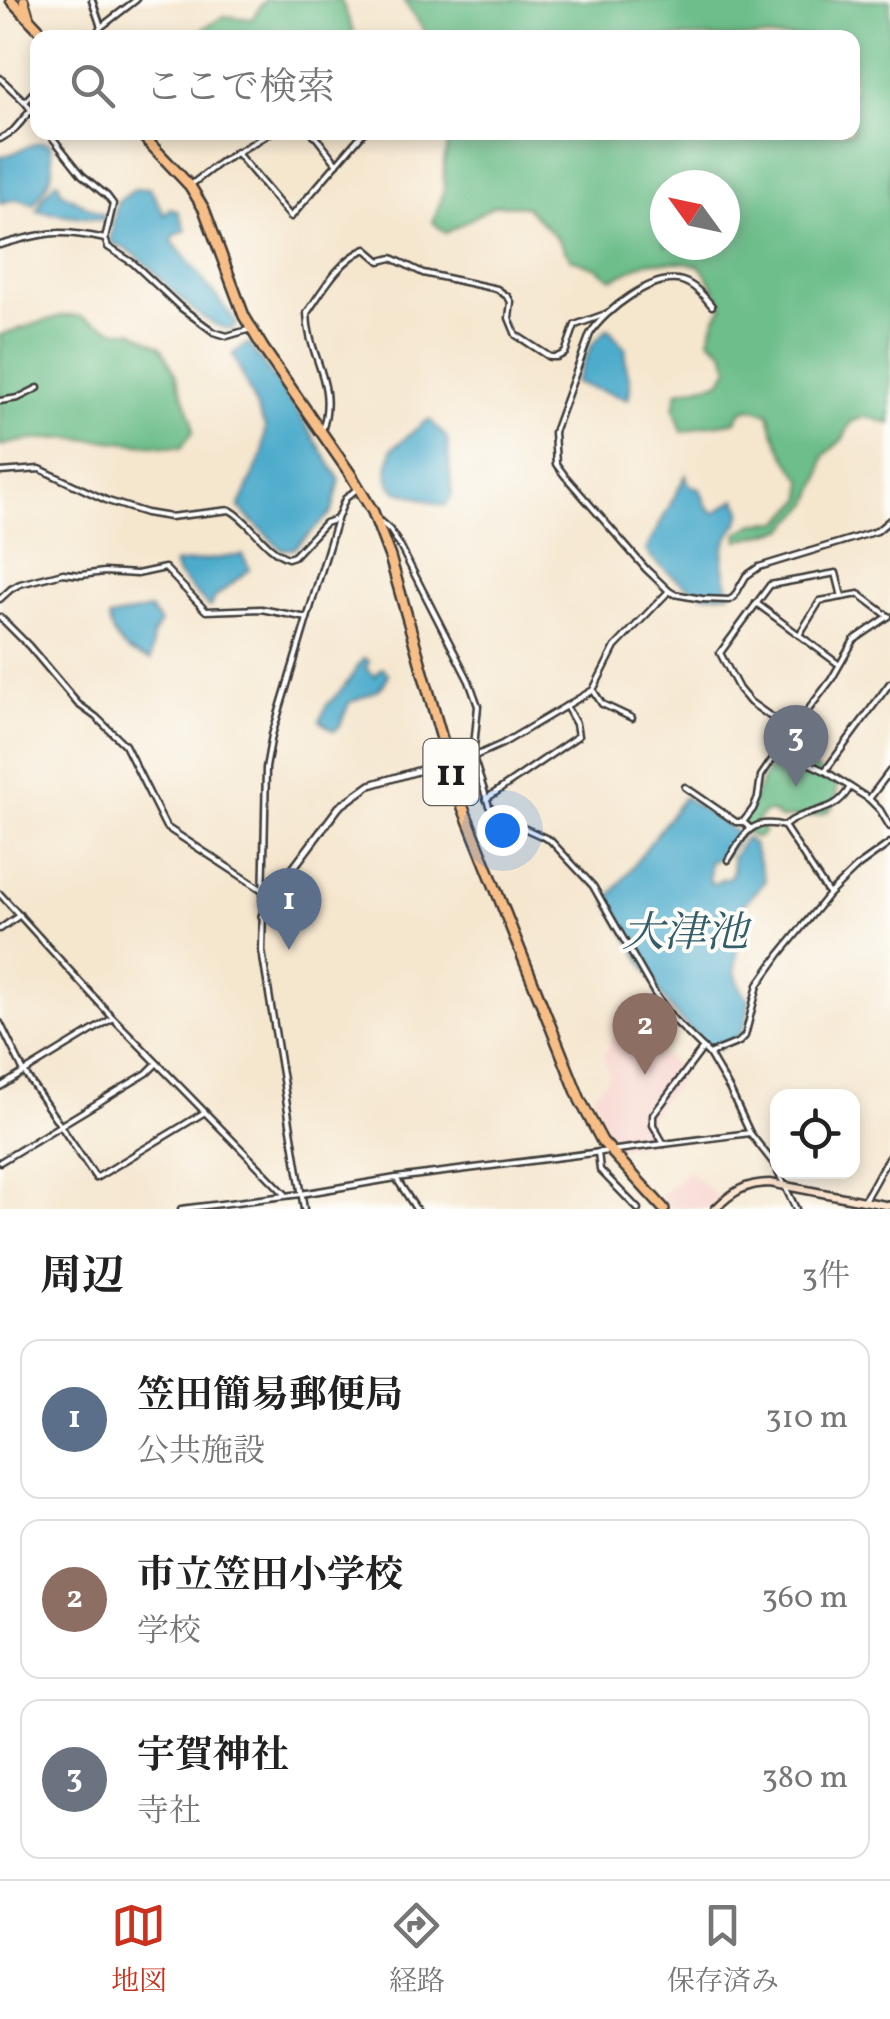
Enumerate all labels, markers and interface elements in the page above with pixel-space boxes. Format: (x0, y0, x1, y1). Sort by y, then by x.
search box (30, 30, 860, 140)
icon: search (65, 58, 120, 113)
text: ここで検索 (145, 63, 335, 116)
north arrow (650, 170, 740, 260)
pin: 3 (764, 704, 828, 787)
road number: 11 (424, 739, 478, 805)
your location (477, 805, 528, 856)
pin: 1 (256, 868, 322, 950)
water label: 大津池 (622, 906, 752, 965)
pin: 2 (612, 992, 678, 1075)
map controls (770, 1089, 860, 1179)
button: locate (770, 1089, 860, 1179)
text: 周辺 (40, 1249, 124, 1308)
text: 3件 (802, 1256, 850, 1300)
text: 笠田簡易郵便局 (137, 1371, 403, 1424)
text: 1 (68, 1397, 81, 1441)
text: 310 m (765, 1397, 848, 1441)
text: 公共施設 (137, 1431, 265, 1475)
text: 市立笠田小学校 (137, 1551, 403, 1604)
text: 2 (66, 1577, 83, 1621)
text: 360 m (761, 1577, 848, 1621)
text: 学校 (137, 1611, 201, 1655)
text: 宇賀神社 (137, 1731, 289, 1784)
text: 3 (66, 1757, 83, 1801)
text: 380 m (761, 1757, 848, 1801)
text: 寺社 (137, 1791, 201, 1835)
tab: 地図 (111, 1898, 167, 2002)
tab: 経路 (389, 1898, 445, 2002)
tab: 保存済み (667, 1898, 779, 2002)

